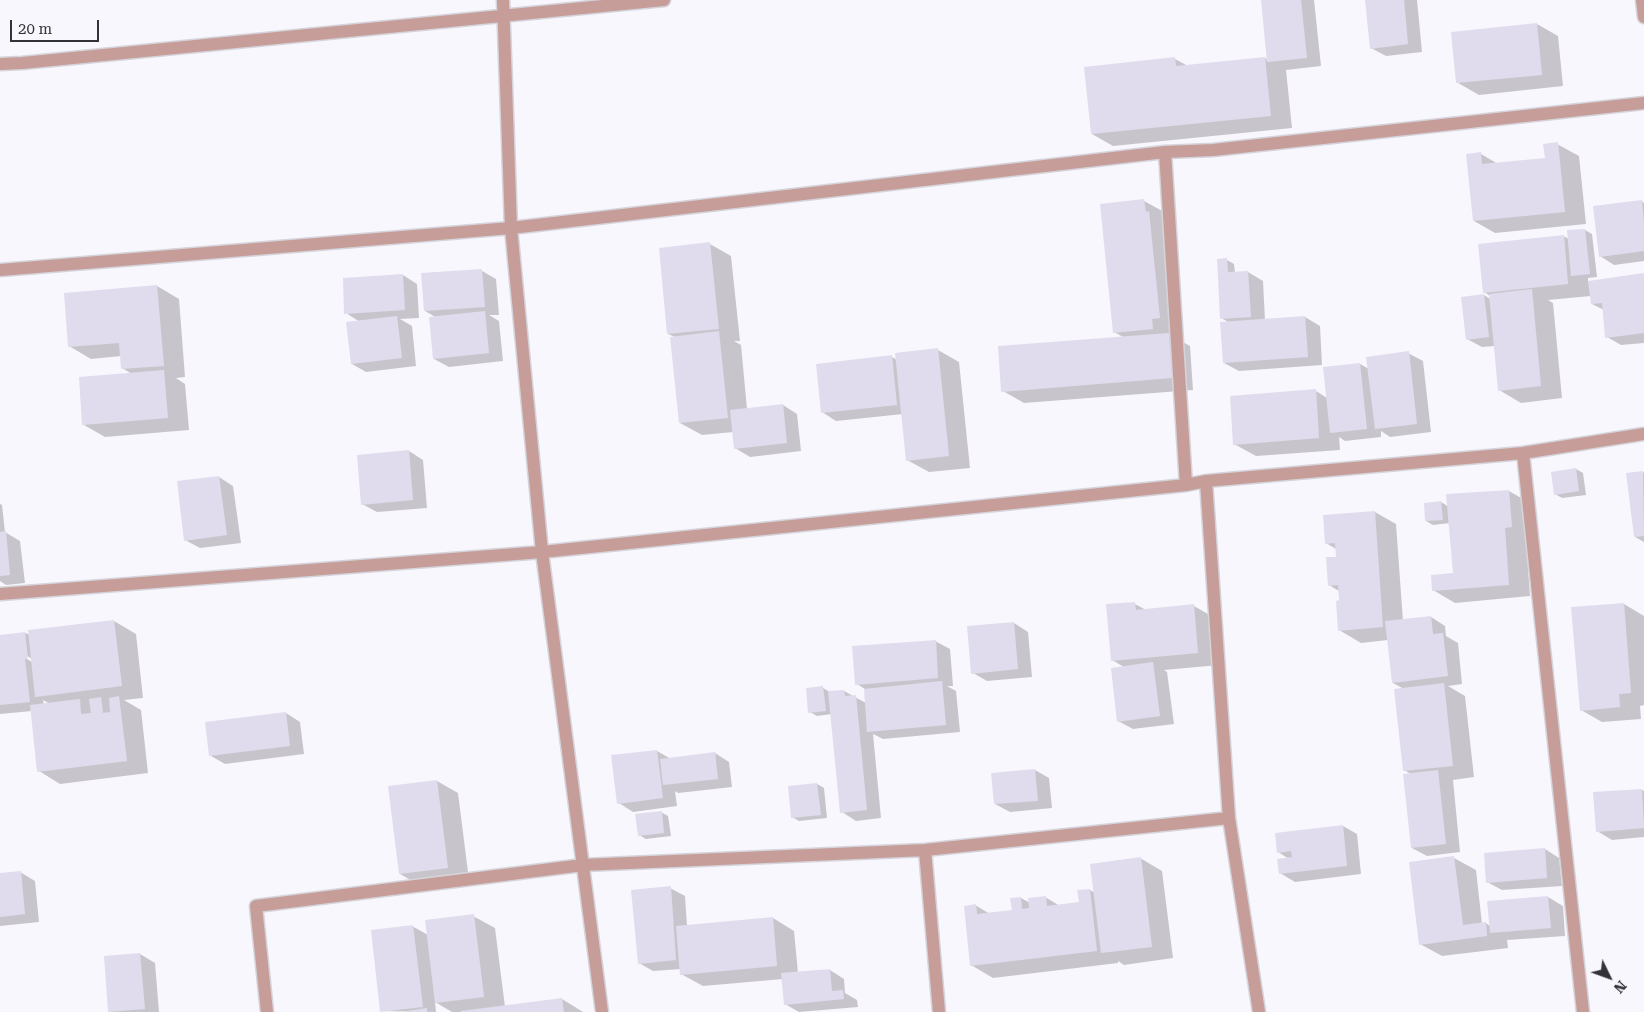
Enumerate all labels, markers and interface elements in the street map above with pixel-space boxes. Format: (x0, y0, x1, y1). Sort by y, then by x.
scale bar (12, 10, 101, 42)
text: 20 m (18, 20, 52, 38)
north arrow (1584, 952, 1634, 1002)
text: N (1611, 978, 1630, 996)

